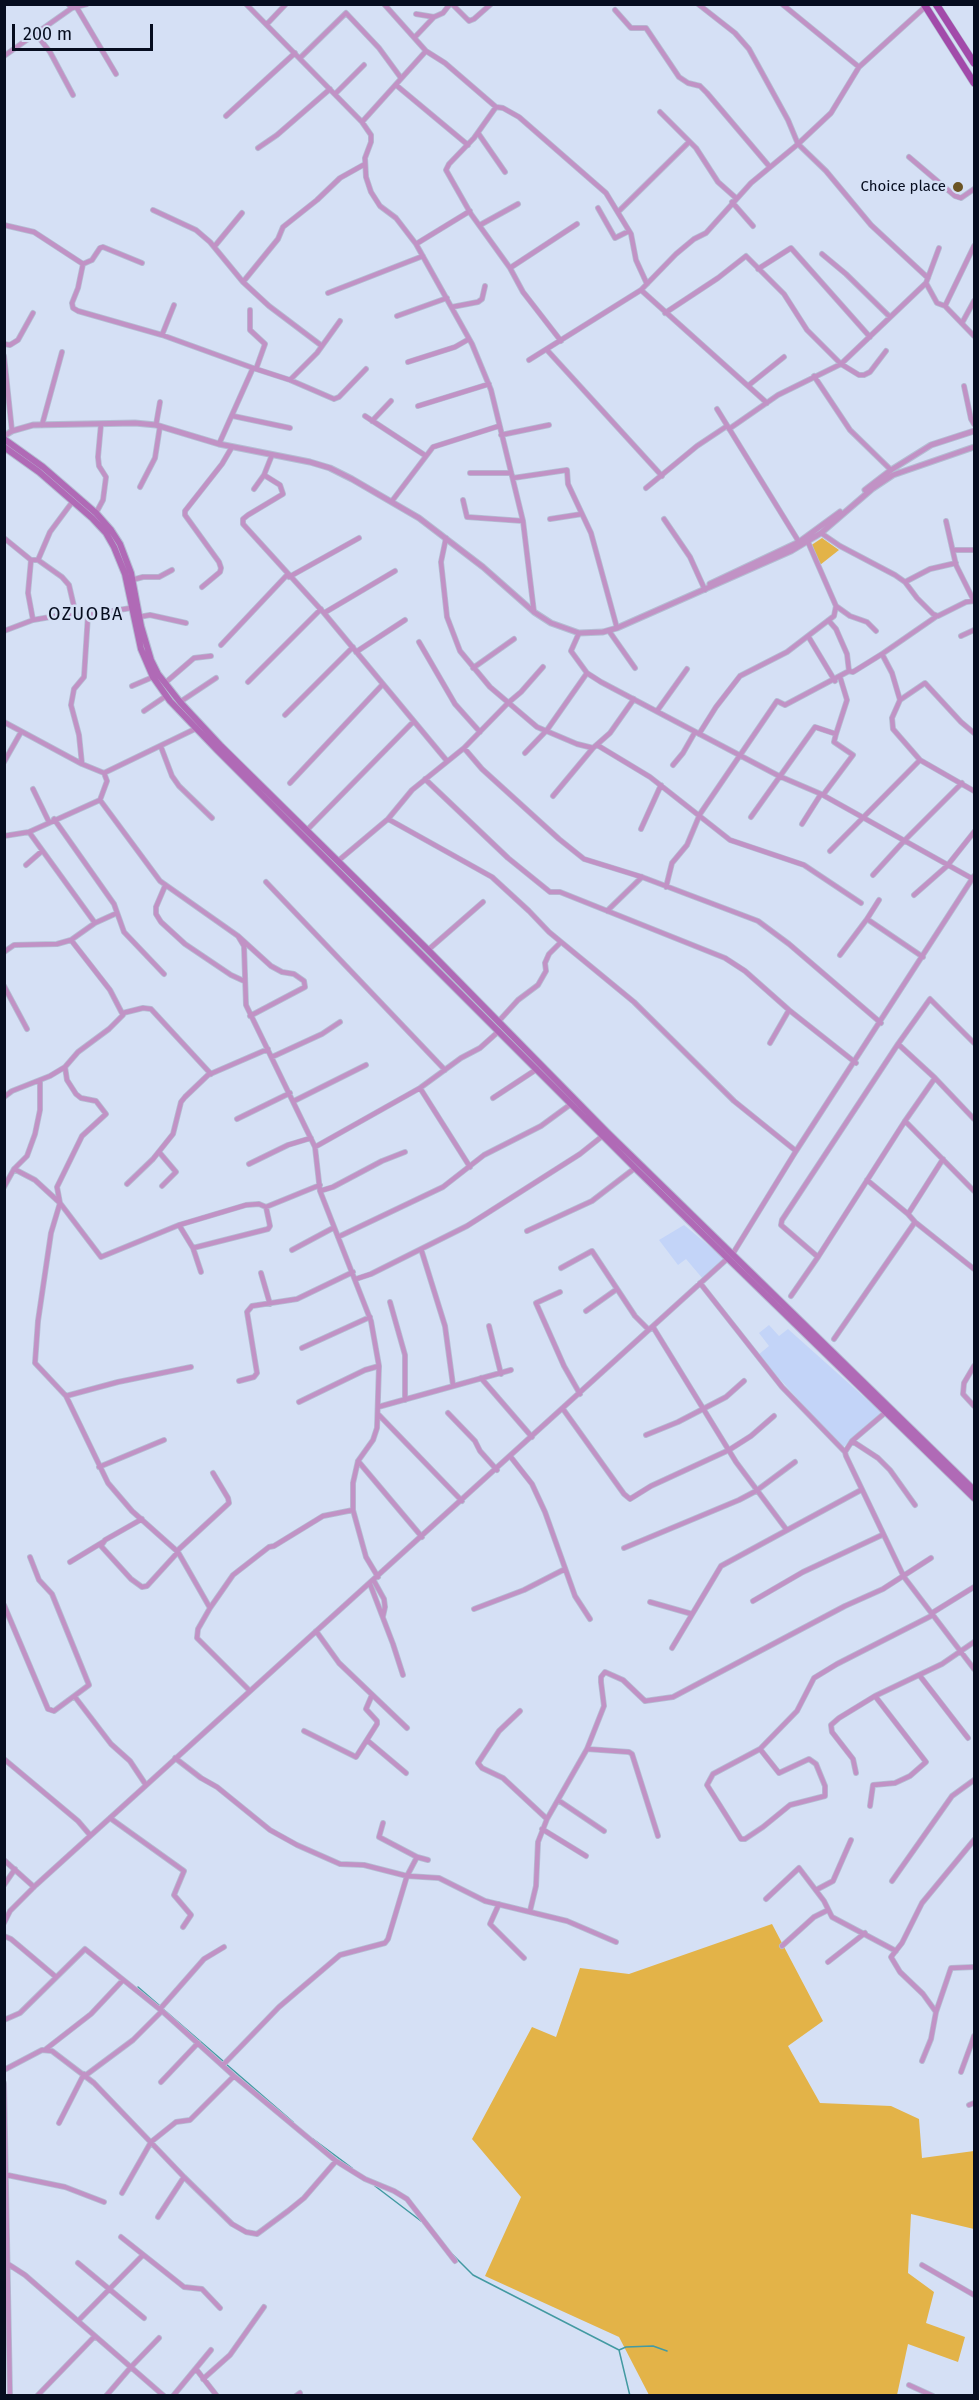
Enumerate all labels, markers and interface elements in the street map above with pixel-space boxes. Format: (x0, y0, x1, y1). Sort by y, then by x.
scale bar (15, 12, 156, 50)
text: 200 m (23, 23, 72, 45)
place label: Choice place (861, 178, 946, 196)
marker: Choice place (951, 180, 965, 194)
district label: OZUOBA (48, 604, 124, 626)

